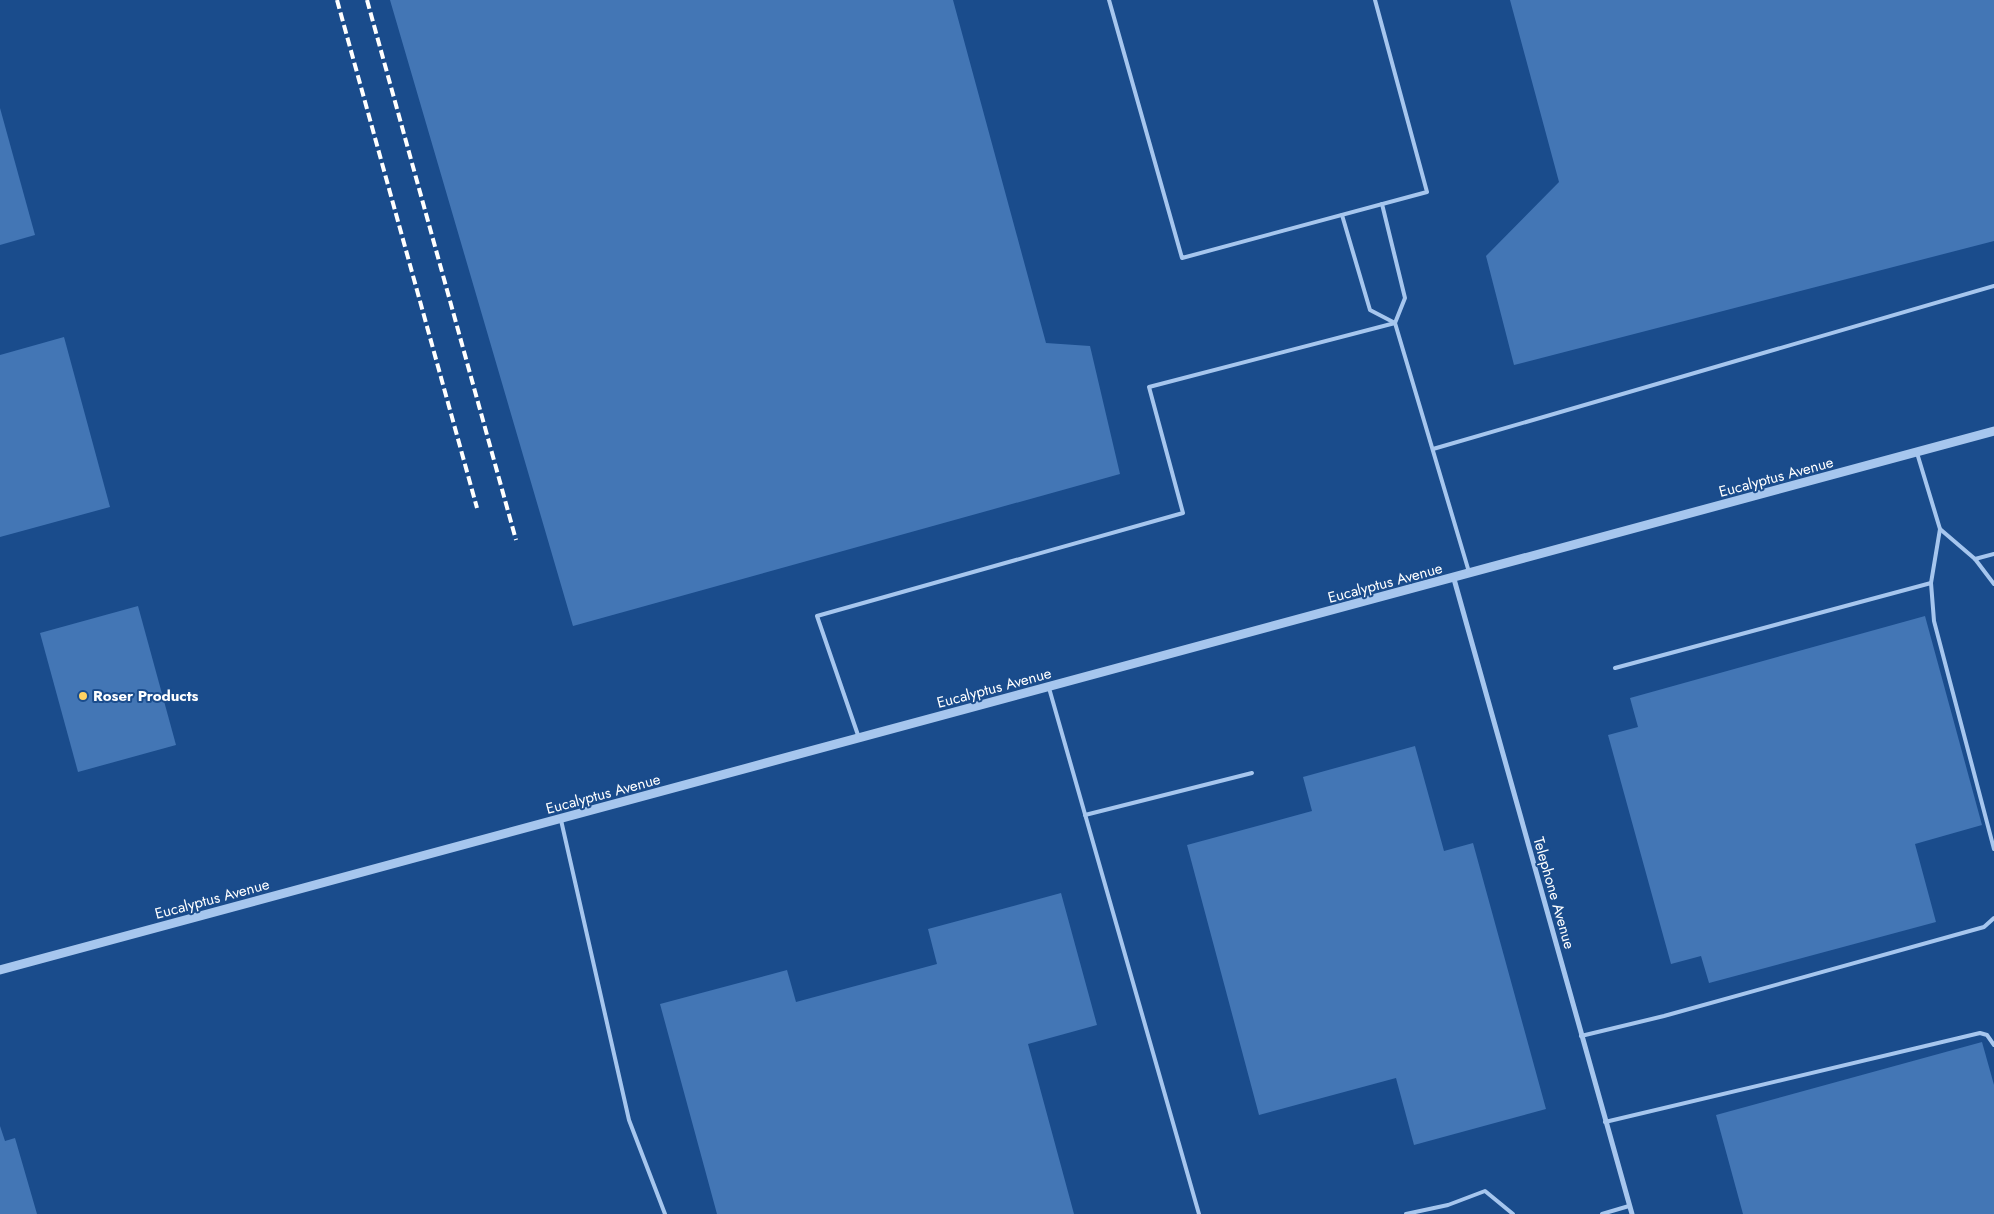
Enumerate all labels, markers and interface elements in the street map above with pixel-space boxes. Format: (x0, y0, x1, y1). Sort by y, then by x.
street label: Eucalyptus Avenue (1716, 451, 1836, 503)
street label: Eucalyptus Avenue (1325, 557, 1445, 609)
street label: Eucalyptus Avenue (934, 662, 1054, 714)
place label: Roser Products (93, 685, 199, 707)
marker: Roser Products (77, 690, 89, 702)
street label: Eucalyptus Avenue (543, 768, 663, 820)
street label: Telephone Avenue (1527, 834, 1581, 952)
street label: Eucalyptus Avenue (152, 873, 272, 925)

